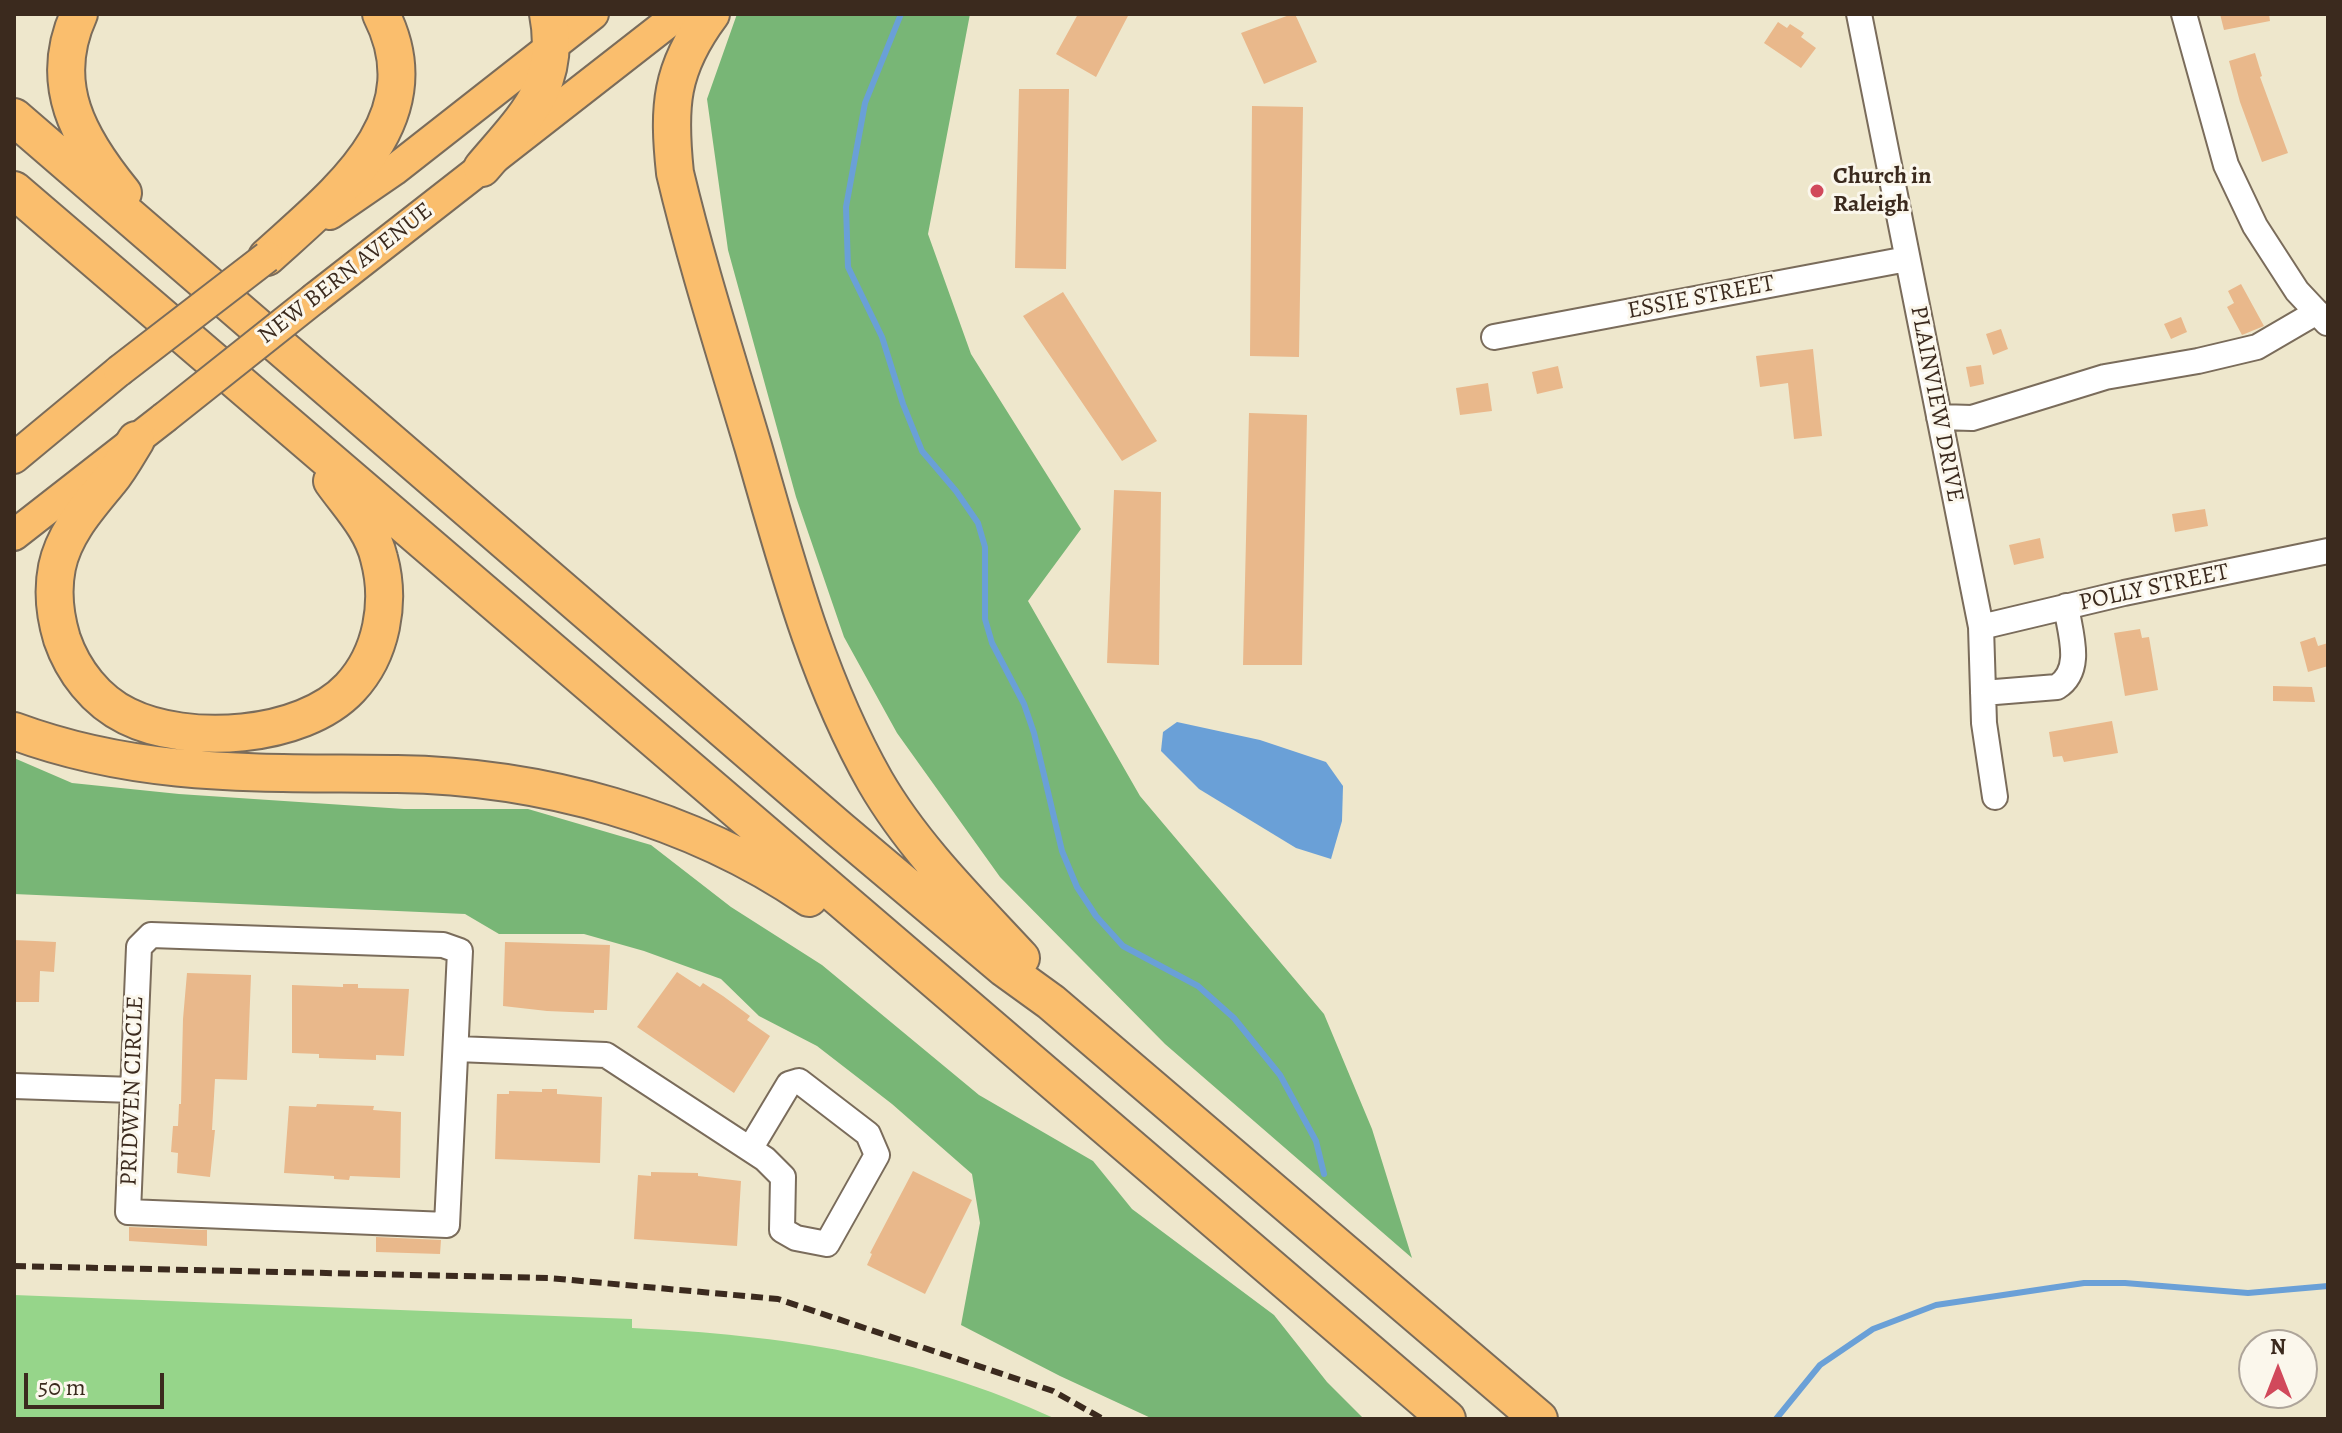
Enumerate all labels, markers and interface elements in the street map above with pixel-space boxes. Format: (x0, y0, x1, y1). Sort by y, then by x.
place label: Church in Raleigh (1833, 163, 1932, 219)
marker: Church in Raleigh (1808, 182, 1826, 200)
street label: NEW BERN AVENUE (253, 197, 439, 351)
street label: ESSIE STREET (1625, 270, 1777, 326)
street label: PLAINVIEW DRIVE (1903, 303, 1969, 505)
street label: POLLY STREET (2076, 558, 2232, 618)
street label: PRIDWEN CIRCLE (115, 995, 151, 1187)
north arrow (2238, 1329, 2318, 1409)
text: N (2270, 1332, 2286, 1362)
scale bar (28, 1357, 168, 1407)
text: 50 m (38, 1371, 86, 1403)

